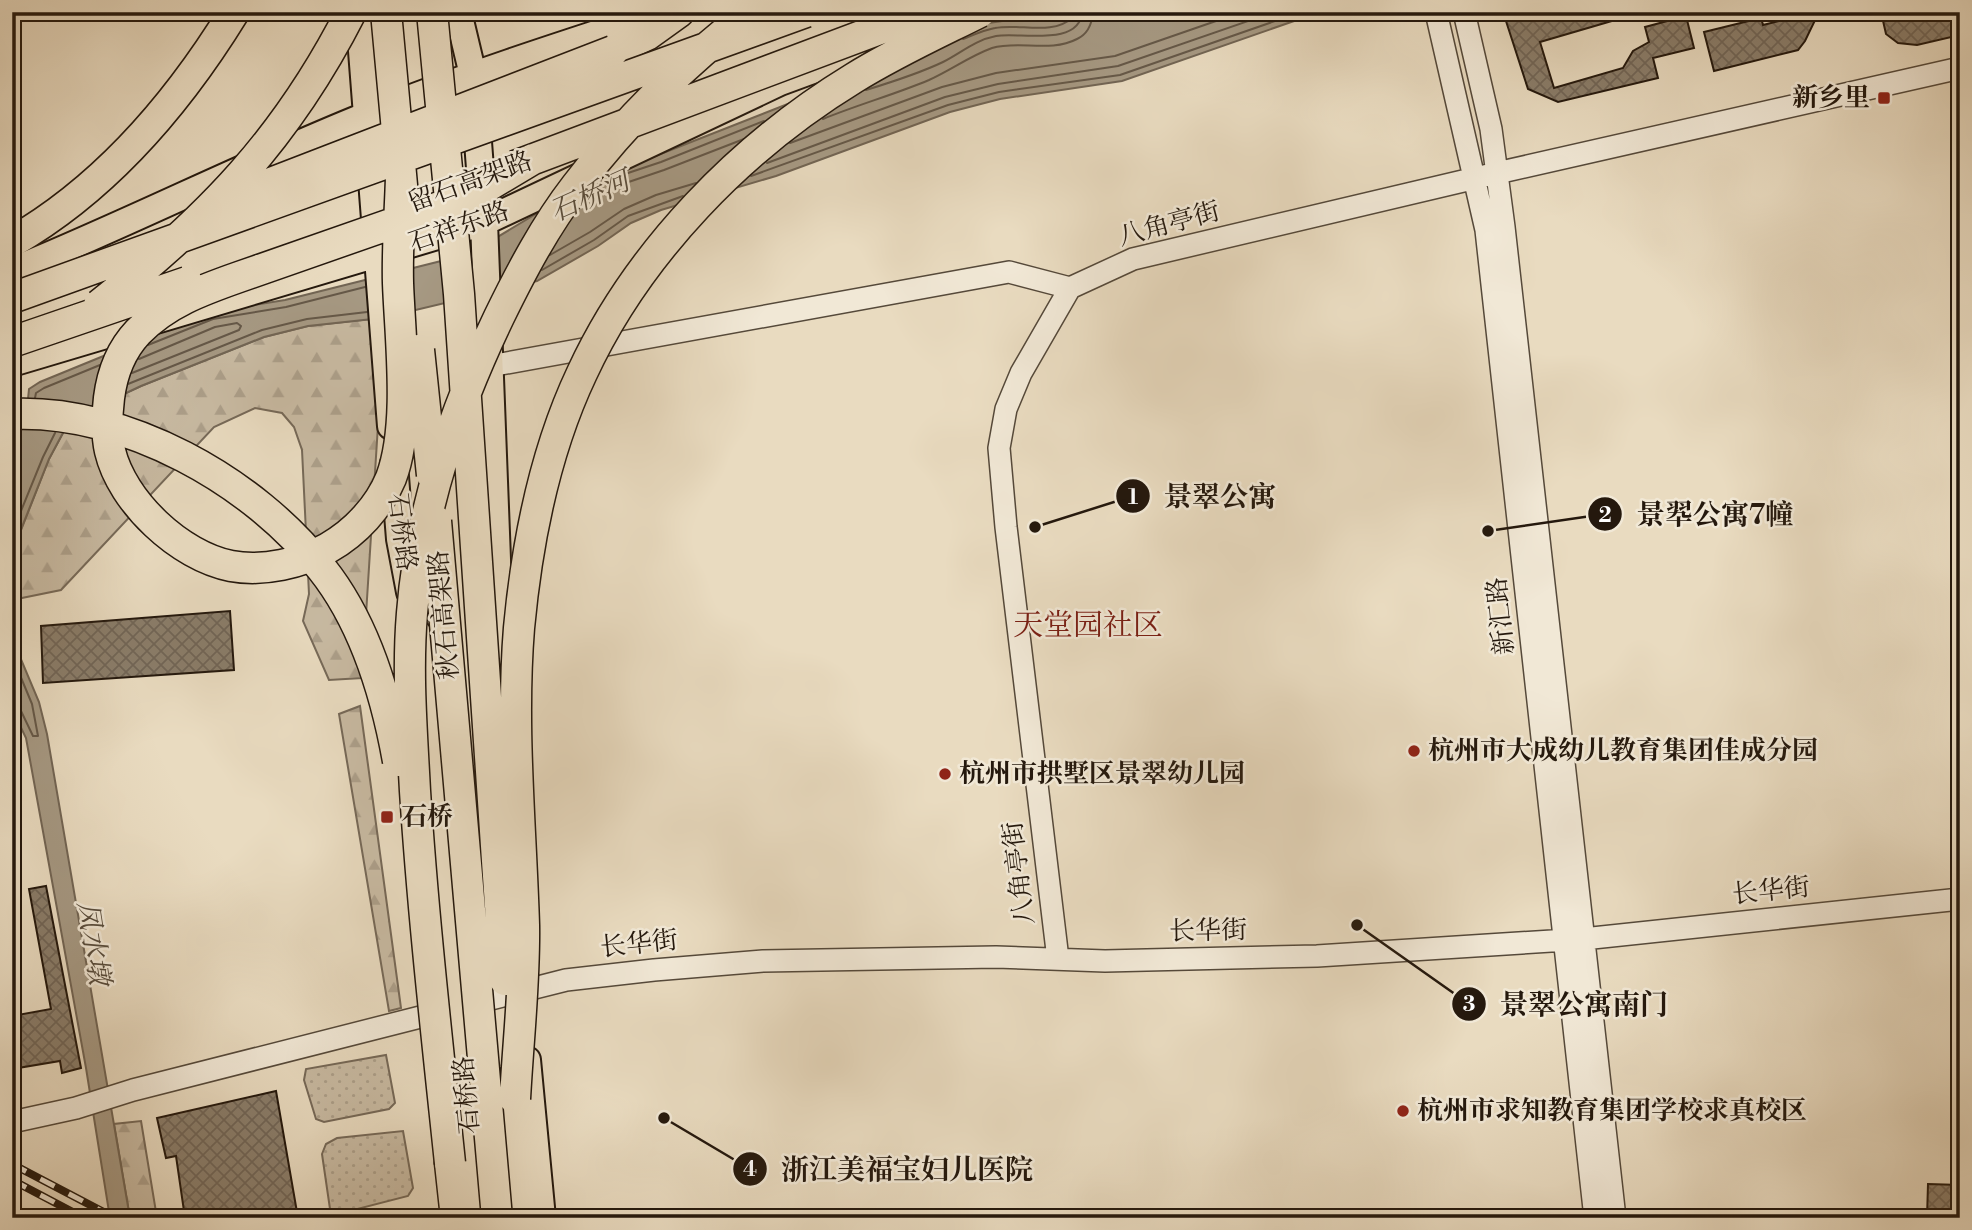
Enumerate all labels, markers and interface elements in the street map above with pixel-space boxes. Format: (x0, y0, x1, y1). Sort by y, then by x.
place label: 新乡里 (1792, 82, 1870, 114)
marker: 新乡里 (1876, 90, 1892, 106)
street label: 留石高架路 (403, 145, 537, 219)
water label: 石桥河 (545, 162, 640, 230)
street label: 石祥东路 (405, 195, 513, 259)
street label: 八角亭街 (1115, 195, 1223, 253)
callout: 景翠公寓 (1115, 472, 1290, 521)
text: 景翠公寓 (1164, 480, 1276, 515)
text: 1 (1128, 485, 1138, 511)
callout: 景翆公寓7幢 (1588, 490, 1807, 539)
street label: 石桥路 (381, 491, 423, 573)
text: 景翆公寓7幢 (1637, 498, 1793, 533)
text: 2 (1598, 503, 1612, 529)
street label: 秋石高架路 (422, 549, 466, 681)
street label: 新汇路 (1481, 576, 1521, 656)
district label: 天堂园社区 (1013, 607, 1163, 645)
place label: 杭州市大成幼儿教育集团佳成分园 (1428, 735, 1818, 767)
marker: 杭州市大成幼儿教育集团佳成分园 (1406, 743, 1422, 759)
place label: 杭州市拱墅区景翠幼儿园 (959, 758, 1245, 790)
marker: 杭州市拱墅区景翠幼儿园 (937, 766, 953, 782)
place label: 石桥 (401, 801, 453, 833)
marker: 石桥 (379, 809, 395, 825)
street label: 八角亭街 (997, 819, 1041, 927)
street label: 长华街 (1731, 871, 1811, 911)
water label: 凤水墩 (69, 899, 117, 991)
street label: 长华街 (1169, 914, 1247, 948)
street label: 长华街 (599, 924, 679, 964)
callout: 景翠公寓南门 (1451, 979, 1682, 1028)
text: 景翠公寓南门 (1500, 988, 1668, 1023)
text: 3 (1463, 992, 1475, 1018)
street label: 石桥路 (448, 1055, 486, 1135)
place label: 杭州市求知教育集团学校求真校区 (1417, 1095, 1807, 1127)
marker: 杭州市求知教育集团学校求真校区 (1395, 1103, 1411, 1119)
callout: 浙江美福宝妇儿医院 (732, 1144, 1047, 1193)
text: 浙江美福宝妇儿医院 (781, 1153, 1033, 1188)
text: 4 (743, 1157, 757, 1183)

